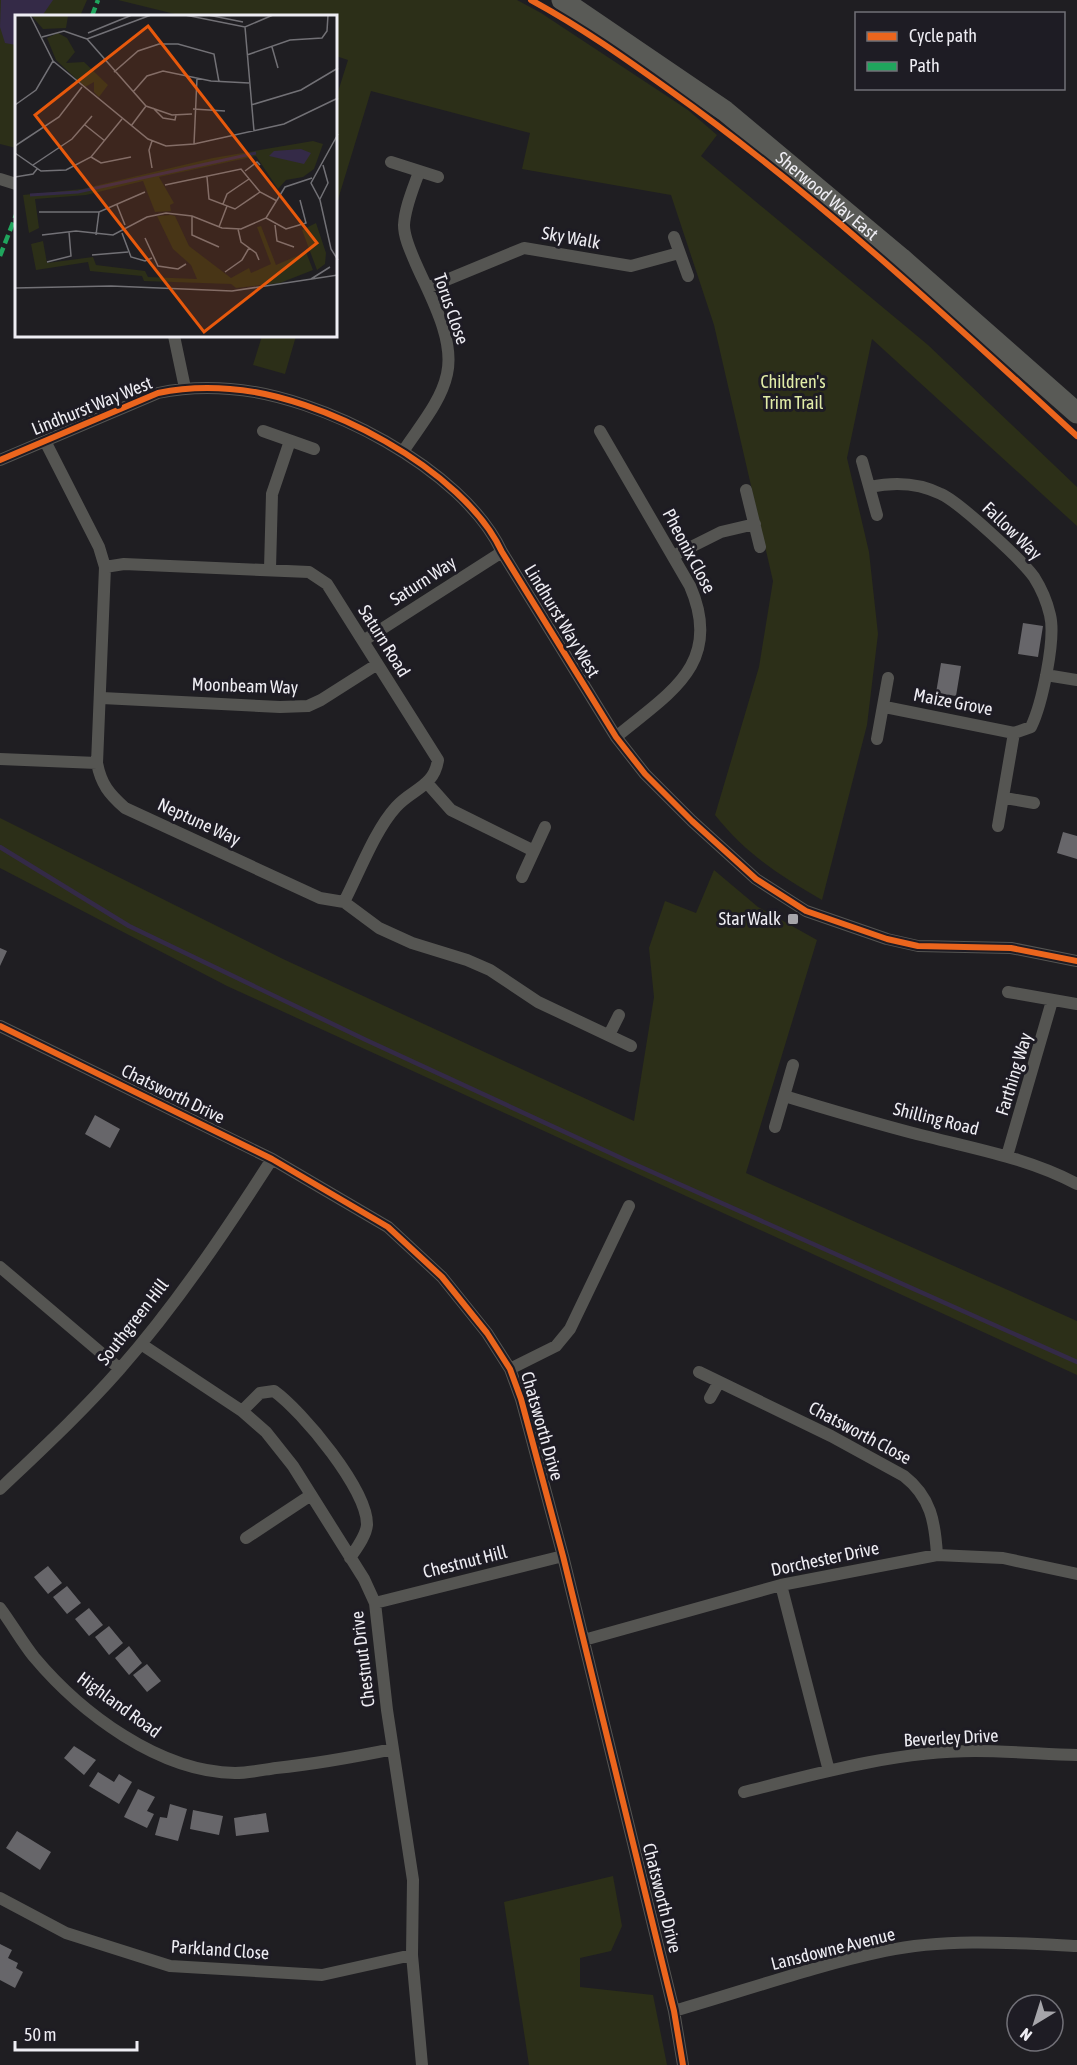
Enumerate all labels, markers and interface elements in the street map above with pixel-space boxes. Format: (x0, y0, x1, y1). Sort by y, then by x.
legend (855, 12, 1065, 90)
inset map (15, 15, 338, 338)
text: Cycle path (909, 25, 977, 46)
text: Path (909, 55, 940, 76)
street label: Sherwood Way East (772, 147, 883, 244)
street label: Sky Walk (540, 222, 602, 253)
street label: Torus Close (430, 271, 473, 347)
park label: Children's Trim Trail (760, 371, 826, 413)
street label: Lindhurst Way West (28, 372, 155, 439)
street label: Fallow Way (978, 497, 1046, 564)
street label: Pheonix Close (658, 505, 720, 596)
street label: Saturn Way (386, 551, 460, 610)
street label: Lindhurst Way West (520, 560, 604, 681)
street label: Saturn Road (354, 601, 415, 681)
street label: Moonbeam Way (191, 673, 299, 698)
street label: Maize Grove (912, 684, 994, 719)
street label: Neptune Way (154, 793, 244, 850)
place label: Star Walk (719, 908, 781, 929)
marker: Star Walk (786, 912, 800, 926)
street label: Farthing Way (991, 1030, 1036, 1118)
street label: Chatsworth Drive (118, 1060, 228, 1128)
street label: Shilling Road (891, 1098, 981, 1139)
street label: Southgreen Hill (93, 1274, 173, 1369)
street label: Chatsworth Drive (517, 1369, 568, 1483)
street label: Chatsworth Close (805, 1397, 915, 1468)
street label: Dorchester Drive (769, 1537, 881, 1580)
street label: Chestnut Hill (421, 1541, 509, 1582)
street label: Chestnut Drive (346, 1610, 379, 1708)
street label: Highland Road (73, 1667, 165, 1742)
street label: Beverley Drive (903, 1725, 999, 1750)
street label: Chatsworth Drive (639, 1841, 686, 1955)
street label: Lansdowne Avenue (769, 1923, 897, 1974)
street label: Parkland Close (170, 1936, 270, 1963)
north arrow (1005, 1993, 1065, 2053)
scale bar (15, 2014, 136, 2052)
text: 50 m (24, 2024, 56, 2045)
text: N (1016, 2025, 1035, 2045)

